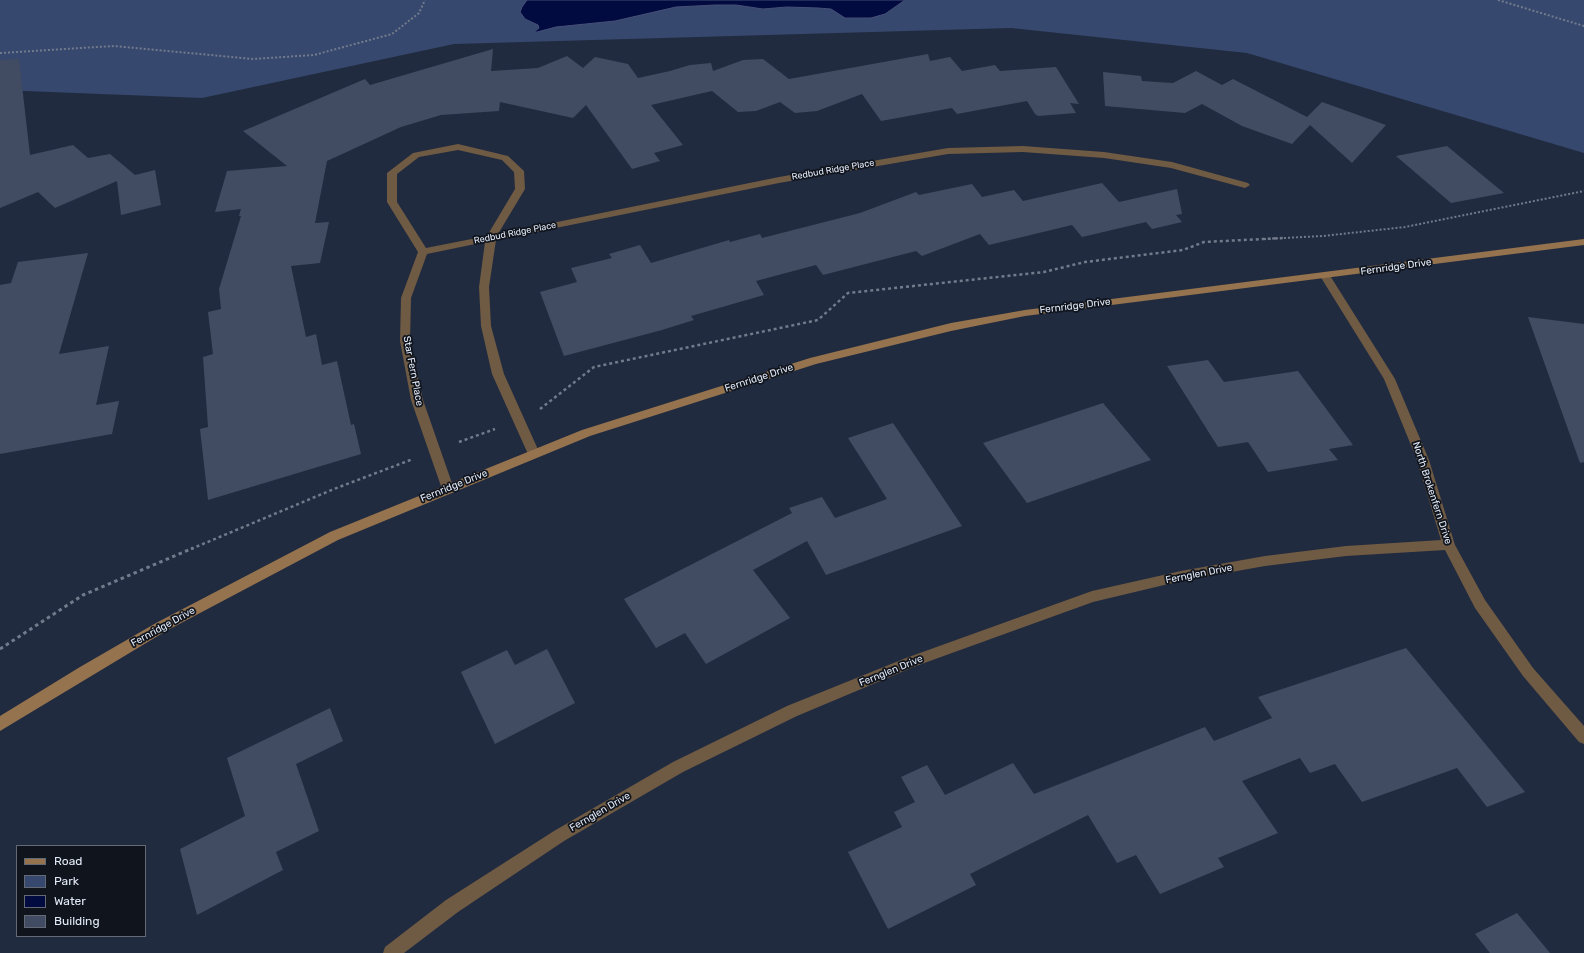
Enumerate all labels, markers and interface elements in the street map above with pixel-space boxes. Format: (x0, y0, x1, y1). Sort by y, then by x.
street label: Redbud Ridge Place (791, 157, 875, 183)
street label: Redbud Ridge Place (473, 220, 557, 246)
street label: Fernridge Drive (1360, 256, 1432, 278)
street label: Fernridge Drive (1039, 296, 1111, 316)
street label: Star Fern Place (400, 335, 426, 407)
street label: Fernridge Drive (723, 361, 795, 395)
street label: North Brokenfern Drive (1410, 440, 1454, 546)
street label: Fernridge Drive (419, 467, 489, 505)
street label: Fernglen Drive (1165, 562, 1233, 586)
street label: Fernridge Drive (129, 604, 197, 650)
street label: Fernglen Drive (857, 653, 925, 689)
street label: Fernglen Drive (568, 790, 632, 834)
legend (16, 845, 146, 937)
text: Road (54, 854, 82, 868)
text: Park (54, 874, 79, 888)
text: Water (54, 894, 86, 908)
text: Building (54, 914, 100, 928)

